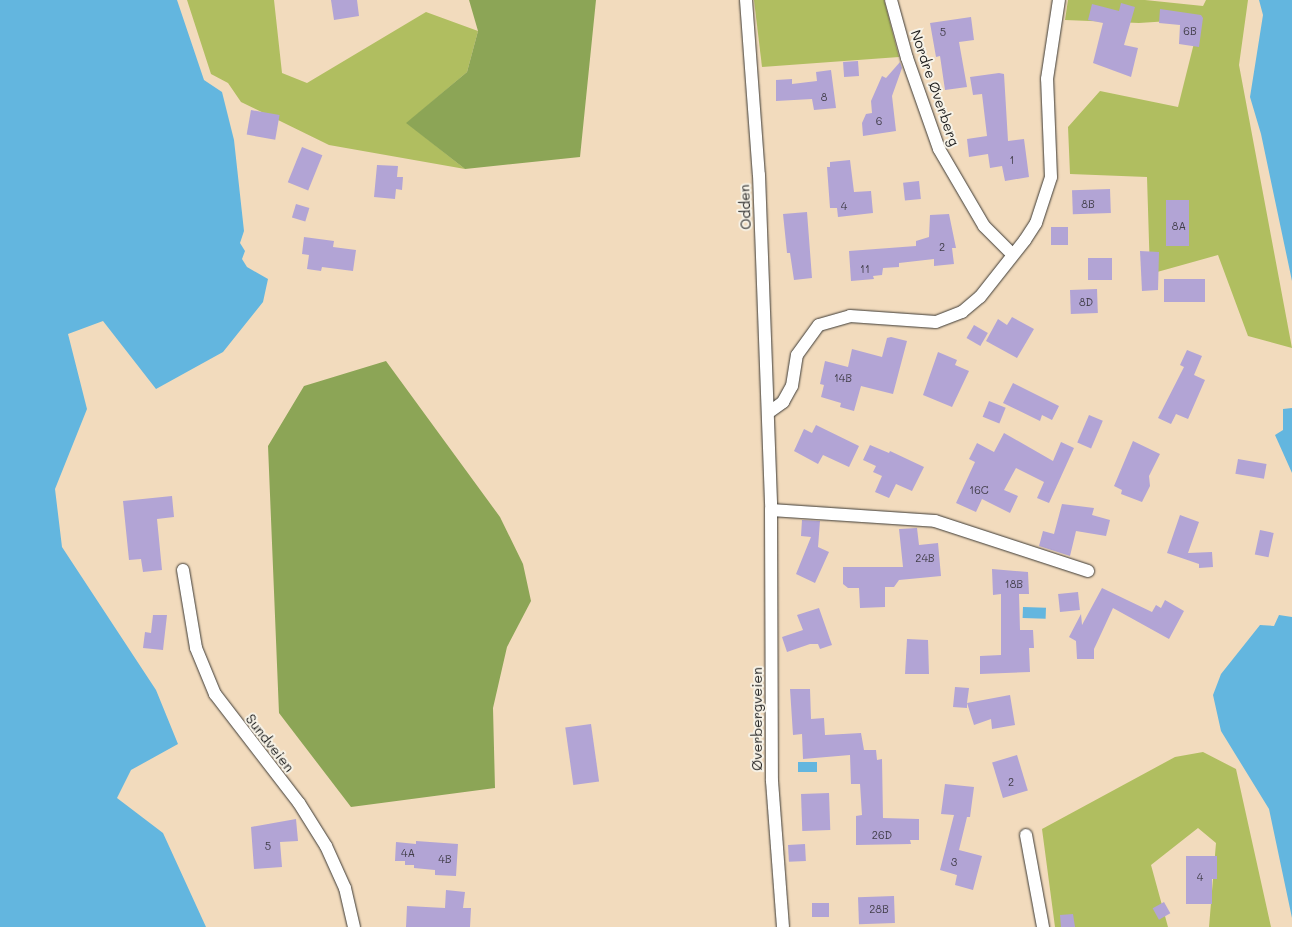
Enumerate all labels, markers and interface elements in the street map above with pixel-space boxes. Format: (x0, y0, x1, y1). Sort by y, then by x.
house number: 6B (1183, 24, 1197, 38)
house number: 5 (940, 25, 946, 39)
street label: Nordre Øverberg (907, 28, 963, 148)
house number: 8 (821, 90, 827, 104)
house number: 6 (876, 114, 882, 128)
house number: 1 (1010, 153, 1014, 167)
street label: Odden (736, 184, 754, 230)
house number: 8B (1081, 197, 1095, 211)
house number: 4 (841, 199, 847, 213)
house number: 8A (1172, 219, 1186, 233)
house number: 2 (939, 240, 945, 254)
house number: 11 (860, 262, 870, 276)
house number: 8D (1079, 295, 1093, 309)
house number: 14B (834, 371, 852, 385)
house number: 16C (969, 483, 989, 497)
house number: 24B (915, 551, 935, 565)
house number: 18B (1005, 577, 1023, 591)
street label: Øverbergveien (749, 667, 765, 771)
street label: Sundveien (242, 711, 298, 775)
house number: 2 (1008, 775, 1014, 789)
house number: 26D (872, 828, 892, 842)
house number: 5 (265, 839, 271, 853)
house number: 4A (401, 846, 415, 860)
house number: 4B (438, 852, 452, 866)
house number: 3 (951, 855, 957, 869)
house number: 4 (1197, 870, 1203, 884)
house number: 28B (869, 902, 889, 916)

